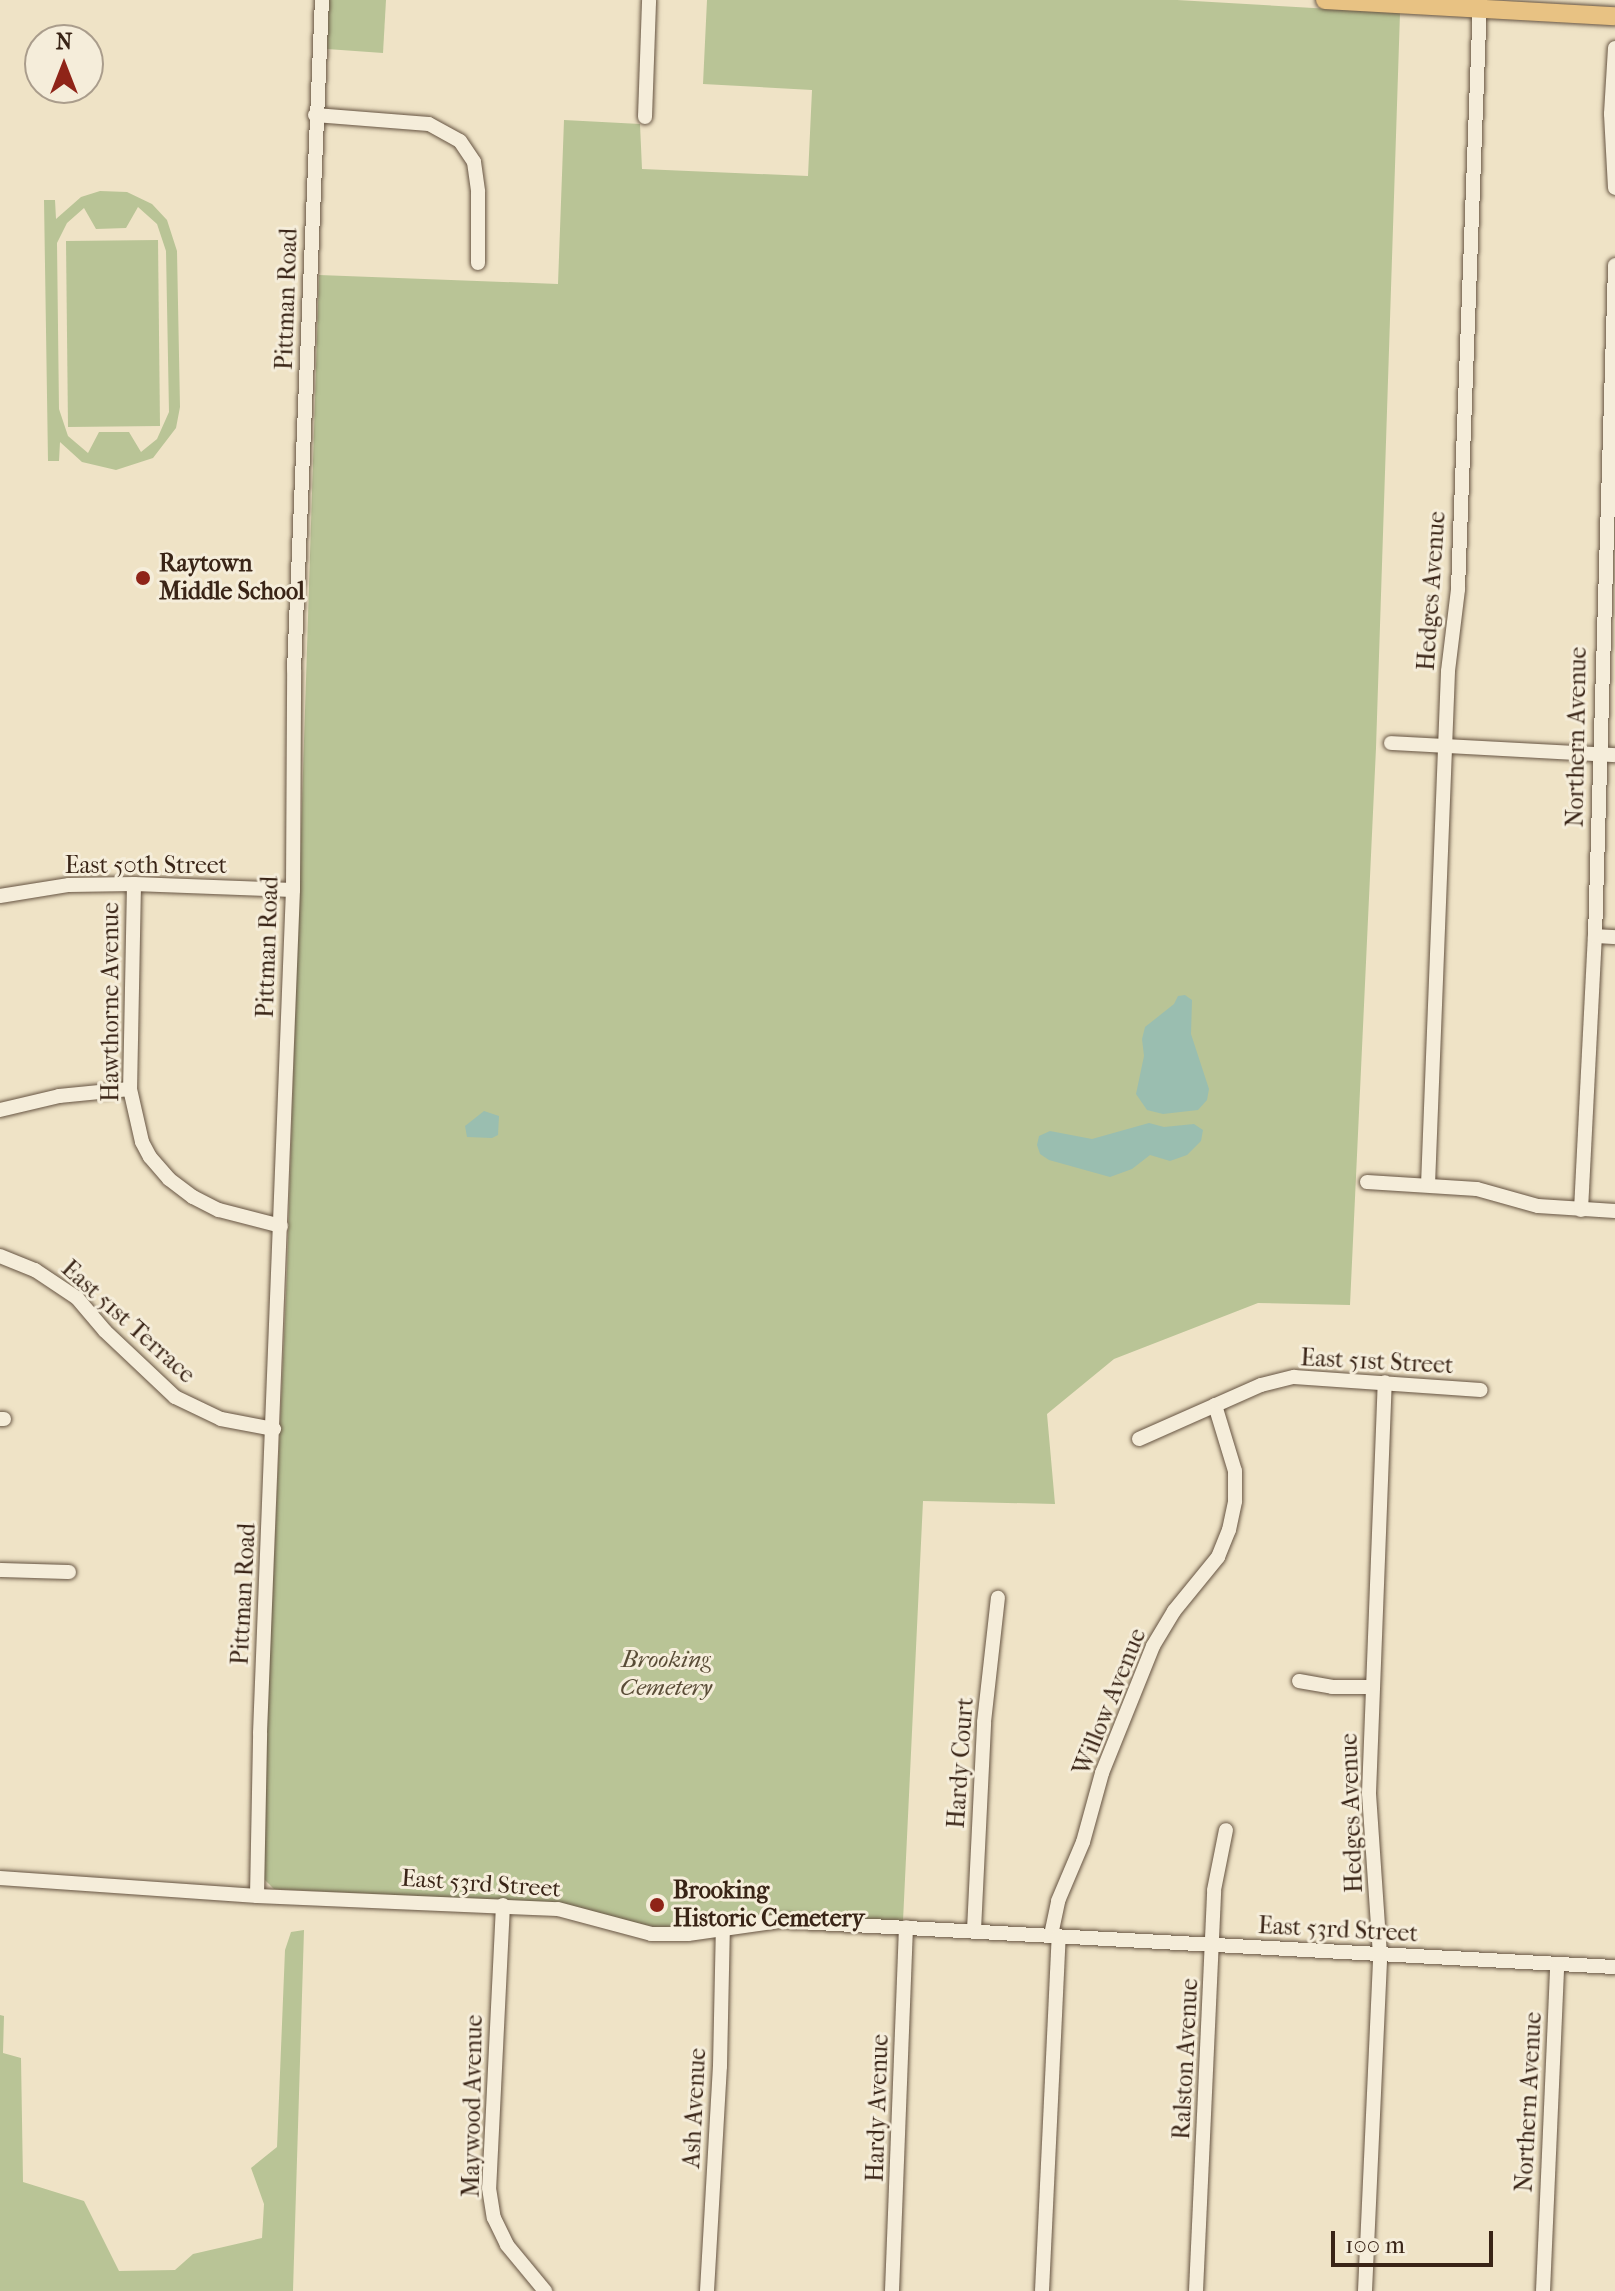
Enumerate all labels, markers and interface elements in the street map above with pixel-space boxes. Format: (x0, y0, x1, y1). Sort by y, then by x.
north arrow (24, 24, 104, 104)
text: N (56, 29, 72, 55)
street label: Pittman Road (270, 227, 304, 371)
street label: Hedges Avenue (1412, 510, 1452, 672)
place label: Raytown Middle School (159, 550, 305, 606)
marker: Raytown Middle School (134, 569, 152, 587)
street label: Northern Avenue (1561, 646, 1593, 828)
street label: East 50th Street (65, 852, 227, 880)
street label: Pittman Road (251, 875, 285, 1019)
street label: Hawthorne Avenue (97, 902, 125, 1102)
street label: East 51st Terrace (55, 1254, 201, 1390)
street label: East 51st Street (1300, 1344, 1454, 1380)
street label: Pittman Road (226, 1522, 262, 1666)
street label: Willow Avenue (1067, 1624, 1153, 1780)
park label: Brooking Cemetery (620, 1646, 712, 1702)
street label: Hardy Court (942, 1697, 980, 1829)
street label: Hedges Avenue (1335, 1733, 1369, 1893)
street label: East 53rd Street (400, 1864, 562, 1904)
place label: Brooking Historic Cemetery (673, 1877, 865, 1933)
marker: Brooking Historic Cemetery (648, 1896, 666, 1914)
street label: East 53rd Street (1257, 1911, 1419, 1949)
street label: Ralston Avenue (1167, 1978, 1205, 2140)
street label: Northern Avenue (1510, 2011, 1548, 2193)
street label: Maywood Avenue (457, 2014, 489, 2198)
street label: Hardy Avenue (861, 2033, 895, 2183)
street label: Ash Avenue (677, 2047, 713, 2169)
scale bar (1335, 2215, 1497, 2265)
text: 100 m (1345, 2231, 1405, 2259)

